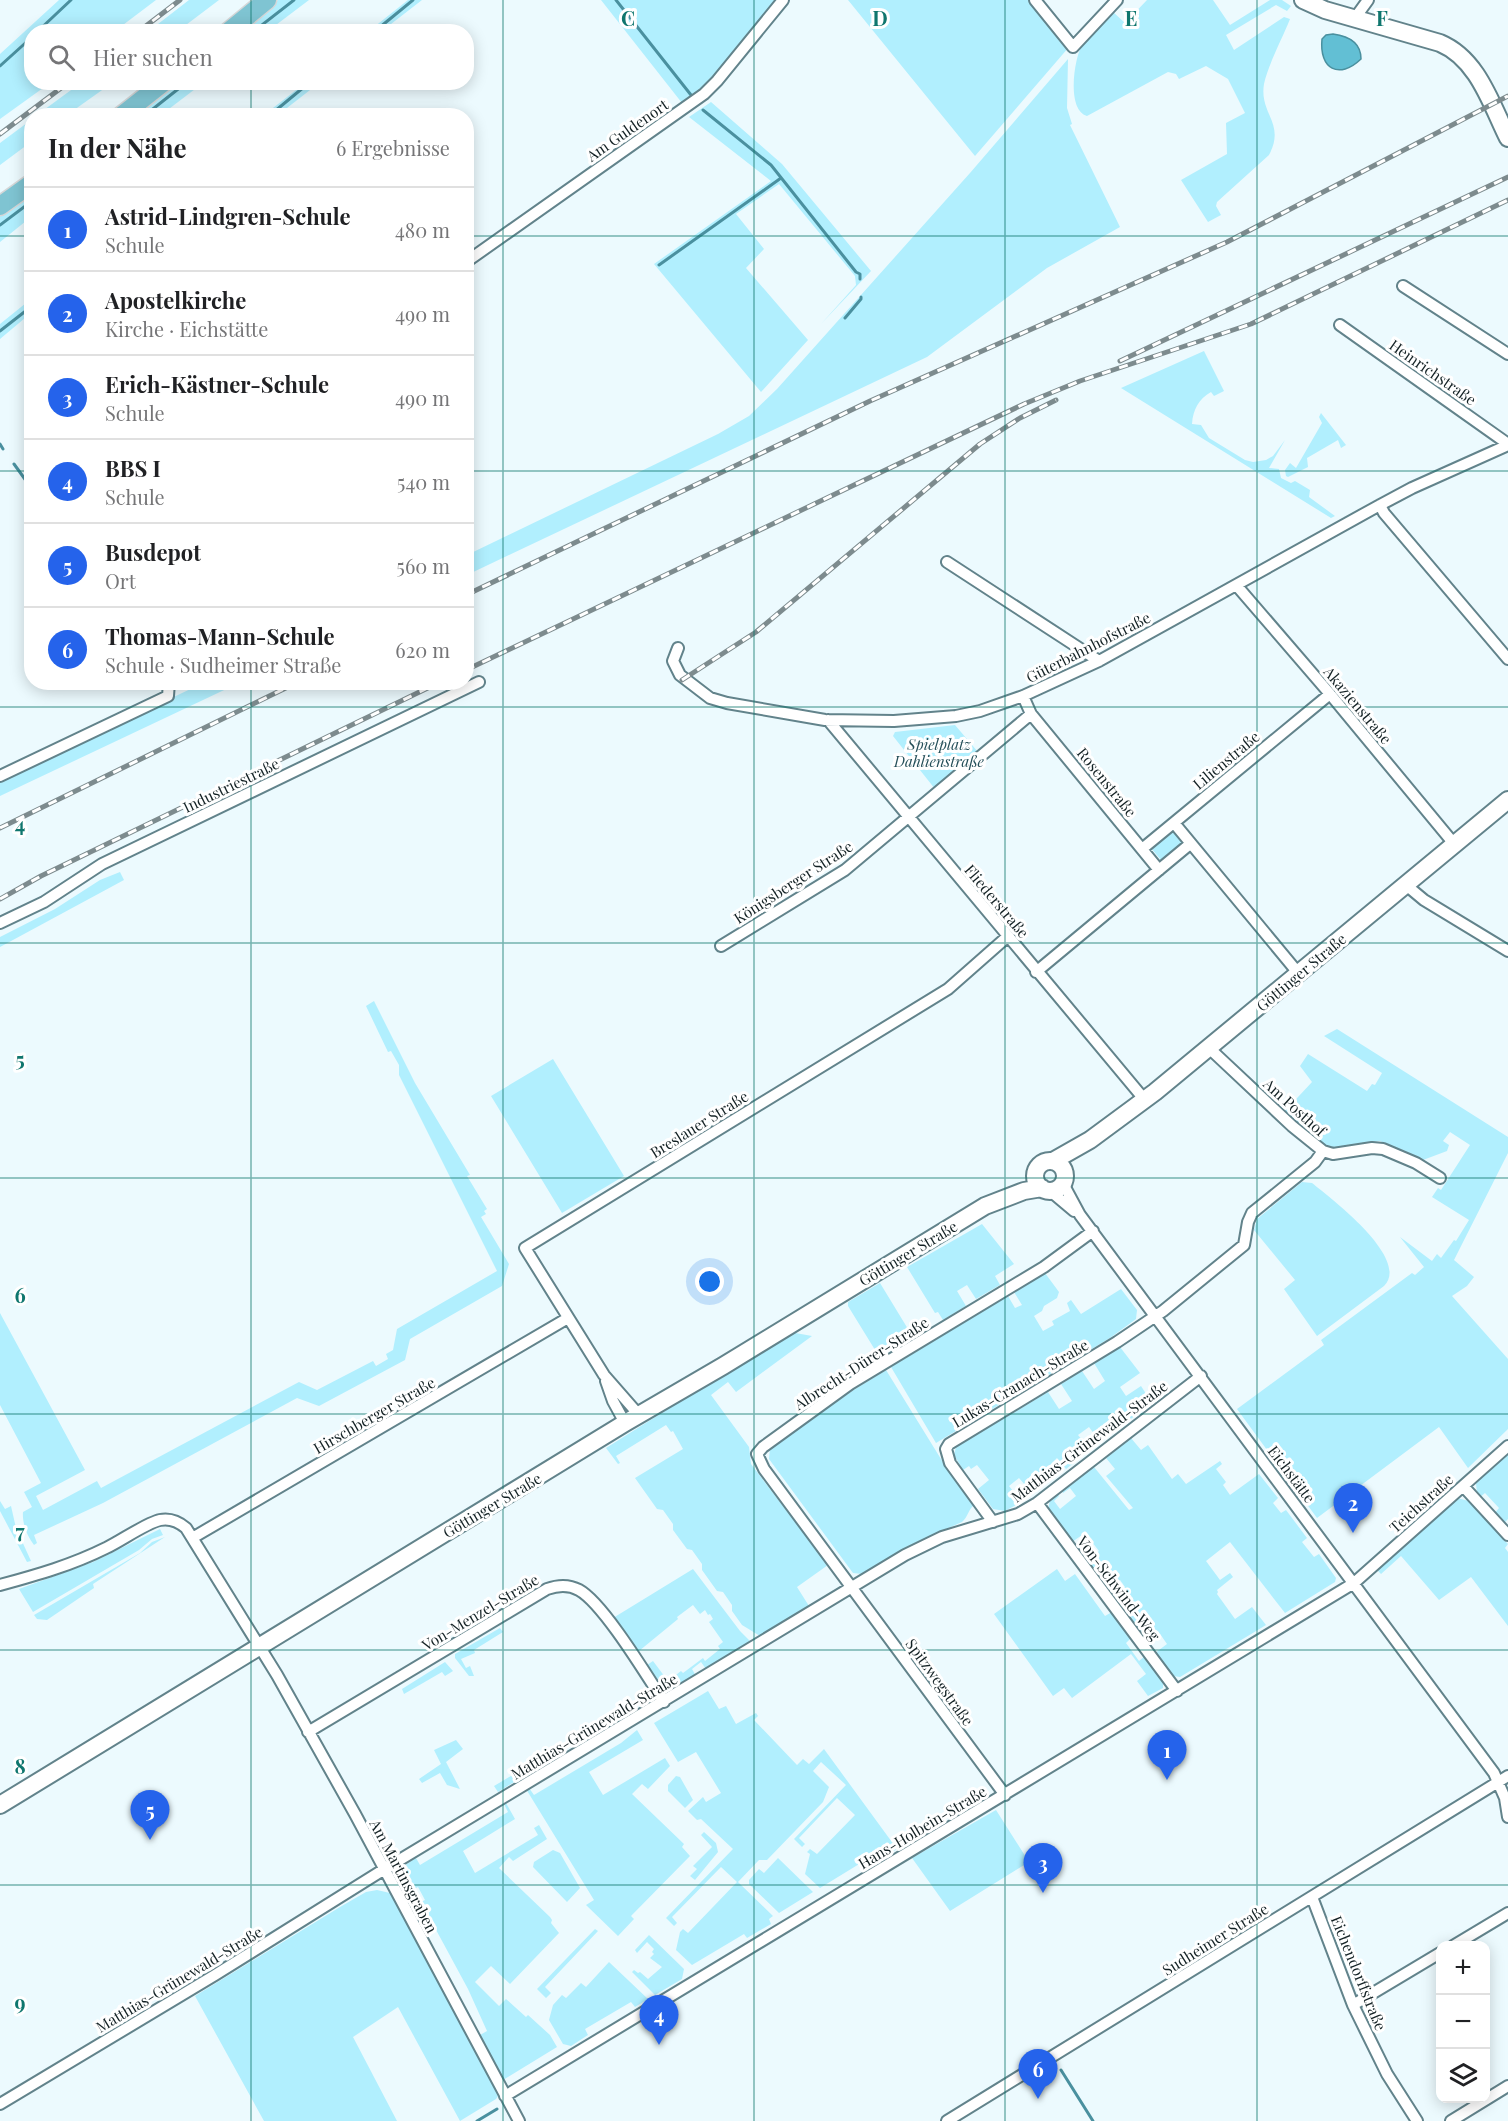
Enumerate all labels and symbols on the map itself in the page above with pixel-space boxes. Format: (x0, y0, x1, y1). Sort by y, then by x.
text: C (621, 4, 635, 31)
text: D (872, 4, 888, 31)
text: E (1125, 4, 1137, 31)
text: F (1376, 4, 1388, 31)
street label: Am Guldenort (581, 94, 672, 166)
street label: Heinrichstraße (1386, 335, 1480, 409)
street label: Güterbahnhofstraße (1023, 607, 1153, 687)
street label: Akazienstraße (1319, 661, 1396, 748)
street label: Lilienstraße (1189, 726, 1263, 794)
park label: Spielplatz Dahlienstraße (893, 734, 985, 771)
street label: Rosenstraße (1073, 743, 1141, 821)
street label: Industriestraße (180, 753, 282, 817)
text: 4 (15, 810, 25, 837)
street label: Königsberger Straße (730, 836, 856, 928)
street label: Fliederstraße (960, 860, 1034, 942)
street label: Göttinger Straße (1252, 929, 1350, 1015)
text: 5 (15, 1045, 25, 1072)
street label: Am Posthof (1259, 1073, 1331, 1141)
street label: Breslauer Straße (646, 1086, 752, 1162)
street label: Göttinger Straße (855, 1216, 961, 1290)
your location (695, 1267, 724, 1296)
text: 6 (14, 1281, 26, 1308)
street label: Albrecht-Dürer-Straße (789, 1312, 932, 1414)
street label: Lukas-Cranach-Straße (948, 1334, 1092, 1432)
street label: Hirschberger Straße (310, 1372, 438, 1458)
street label: Matthias-Grünewald-Straße (1007, 1376, 1171, 1506)
street label: Eichstätte (1264, 1441, 1320, 1507)
street label: Göttinger Straße (439, 1468, 545, 1542)
street label: Teichstraße (1385, 1469, 1457, 1537)
pin: 2 (1334, 1484, 1372, 1533)
text: 7 (15, 1517, 25, 1544)
street label: Von-Schwind-Weg (1072, 1531, 1165, 1644)
street label: Von-Menzel-Straße (417, 1569, 542, 1655)
street label: Spitzwegstraße (902, 1634, 978, 1730)
street label: Matthias-Grünewald-Straße (507, 1668, 681, 1784)
pin: 1 (1148, 1730, 1186, 1780)
text: 8 (14, 1752, 26, 1779)
street label: Hans-Holbein-Straße (854, 1781, 990, 1873)
pin: 5 (130, 1790, 170, 1840)
street label: Am Martinsgraben (365, 1815, 442, 1936)
pin: 3 (1024, 1844, 1062, 1893)
street label: Sudheimer Straße (1158, 1898, 1272, 1980)
street label: Eichendorffstraße (1327, 1913, 1391, 2033)
street label: Matthias-Grünewald-Straße (92, 1921, 266, 2037)
text: 9 (14, 1988, 26, 2015)
pin: 4 (640, 1996, 678, 2045)
pin: 6 (1018, 2050, 1058, 2099)

